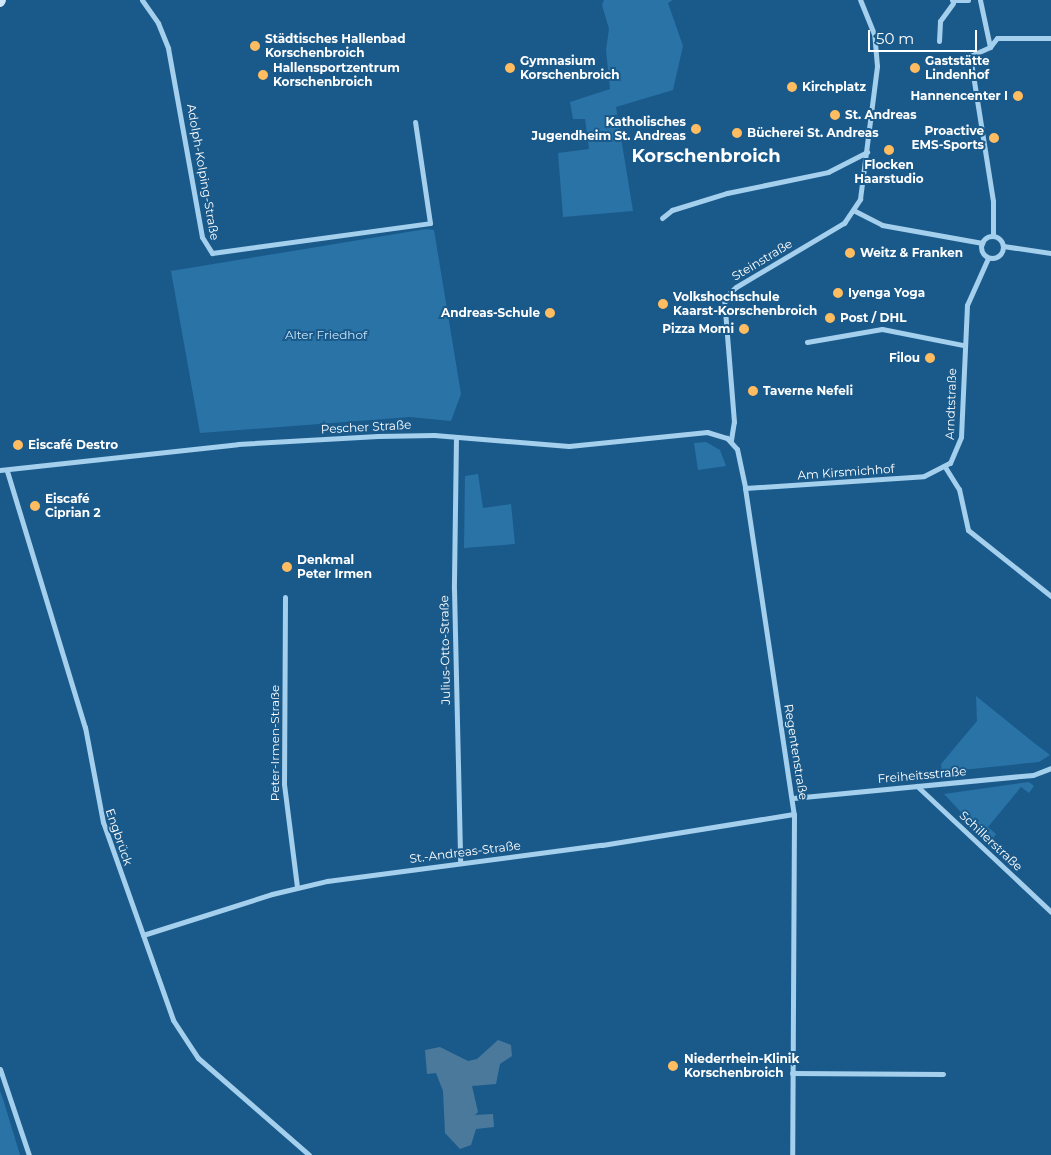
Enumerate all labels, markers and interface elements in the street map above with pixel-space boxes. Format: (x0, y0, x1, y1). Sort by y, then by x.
scale bar (871, 20, 980, 52)
text: 50 m (876, 29, 914, 48)
place label: Städtisches Hallenbad Korschenbroich (265, 32, 405, 60)
marker: Städtisches Hallenbad Korschenbroich (249, 40, 261, 52)
place label: Gymnasium Korschenbroich (520, 54, 619, 82)
place label: Gaststätte Lindenhof (925, 54, 990, 82)
place label: Hallensportzentrum Korschenbroich (273, 61, 400, 89)
marker: Gymnasium Korschenbroich (504, 62, 516, 74)
marker: Gaststätte Lindenhof (909, 62, 921, 74)
marker: Hallensportzentrum Korschenbroich (257, 69, 269, 81)
place label: Kirchplatz (802, 80, 866, 94)
marker: Kirchplatz (786, 81, 798, 93)
place label: Hannencenter I (910, 89, 1008, 103)
marker: Hannencenter I (1012, 90, 1024, 102)
street label: Adolph-Kolping-Straße (184, 103, 222, 241)
place label: St. Andreas (845, 108, 917, 122)
marker: St. Andreas (829, 109, 841, 121)
place label: Katholisches Jugendheim St. Andreas (531, 115, 686, 143)
marker: Katholisches Jugendheim St. Andreas (690, 123, 702, 135)
place label: Proactive EMS-Sports (911, 124, 984, 152)
place label: Bücherei St. Andreas (747, 126, 879, 140)
marker: Bücherei St. Andreas (731, 127, 743, 139)
marker: Proactive EMS-Sports (988, 132, 1000, 144)
marker: Flocken Haarstudio (883, 144, 895, 156)
district label: Korschenbroich (631, 145, 781, 167)
place label: Flocken Haarstudio (854, 158, 924, 186)
street label: Steinstraße (729, 236, 795, 284)
place label: Weitz & Franken (860, 246, 963, 260)
marker: Weitz & Franken (844, 247, 856, 259)
place label: Iyenga Yoga (848, 286, 925, 300)
marker: Iyenga Yoga (832, 287, 844, 299)
place label: Volkshochschule Kaarst-Korschenbroich (673, 290, 817, 318)
marker: Volkshochschule Kaarst-Korschenbroich (657, 298, 669, 310)
place label: Andreas-Schule (441, 306, 540, 320)
marker: Andreas-Schule (544, 307, 556, 319)
place label: Post / DHL (840, 311, 906, 325)
marker: Post / DHL (824, 312, 836, 324)
place label: Pizza Momi (662, 322, 734, 336)
marker: Pizza Momi (738, 323, 750, 335)
park label: Alter Friedhof (285, 328, 367, 342)
place label: Filou (889, 351, 920, 365)
marker: Filou (924, 352, 936, 364)
street label: Arndtstraße (943, 368, 959, 440)
place label: Taverne Nefeli (763, 384, 853, 398)
marker: Taverne Nefeli (747, 385, 759, 397)
street label: Pescher Straße (320, 417, 412, 437)
place label: Eiscafé Destro (28, 438, 118, 452)
marker: Eiscafé Destro (12, 439, 24, 451)
street label: Am Kirsmichhof (797, 461, 895, 483)
place label: Eiscafé Ciprian 2 (45, 492, 100, 520)
marker: Eiscafé Ciprian 2 (29, 500, 41, 512)
place label: Denkmal Peter Irmen (297, 553, 372, 581)
marker: Denkmal Peter Irmen (281, 561, 293, 573)
street label: Julius-Otto-Straße (437, 595, 453, 705)
street label: Peter-Irmen-Straße (268, 685, 282, 801)
street label: Regentenstraße (781, 703, 811, 801)
street label: Freiheitsstraße (877, 764, 967, 786)
street label: Engbrück (103, 807, 135, 867)
street label: Schillerstraße (956, 808, 1026, 874)
street label: St.-Andreas-Straße (409, 838, 521, 866)
place label: Niederrhein-Klinik Korschenbroich (684, 1052, 799, 1080)
marker: Niederrhein-Klinik Korschenbroich (666, 1059, 680, 1073)

